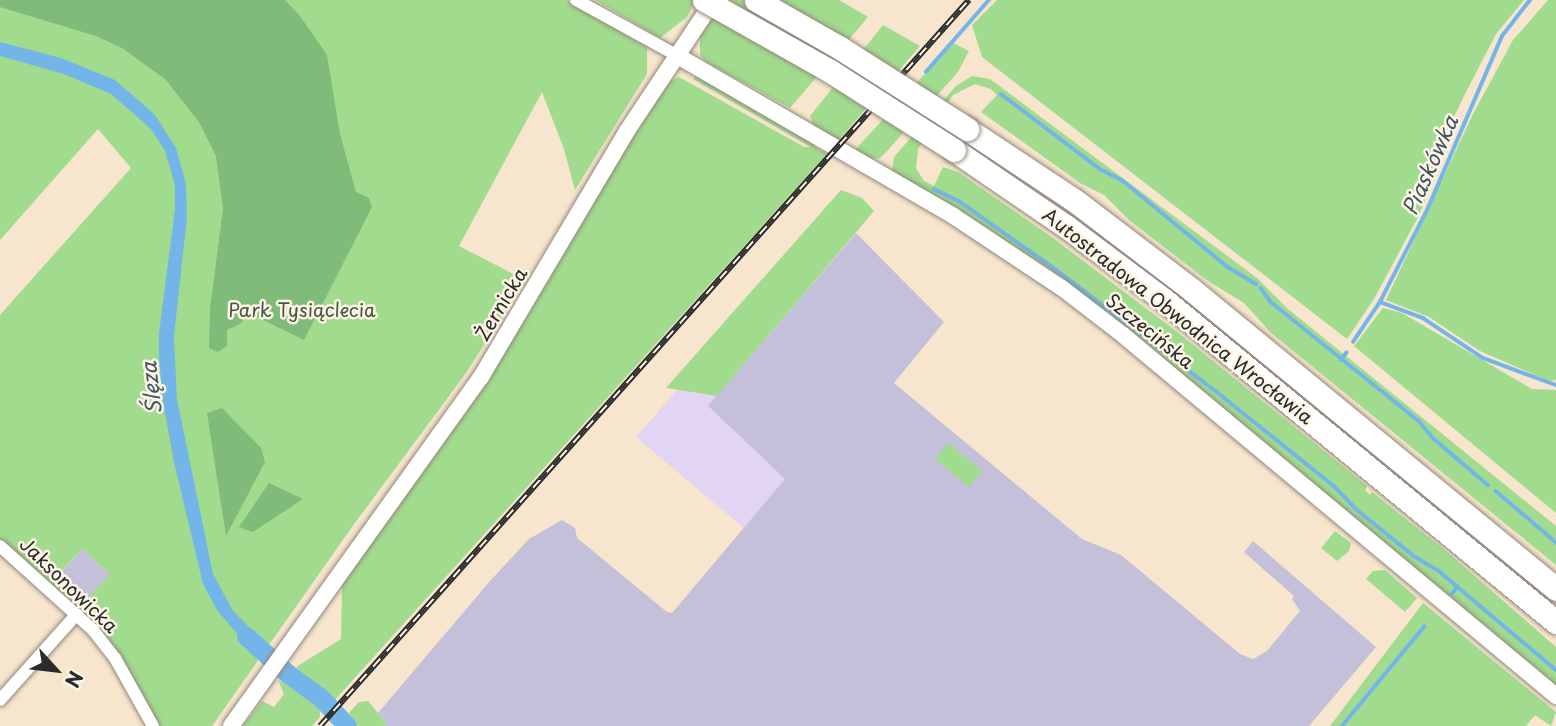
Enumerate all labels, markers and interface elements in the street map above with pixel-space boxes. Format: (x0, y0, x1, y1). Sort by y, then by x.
water label: Piaskówka (1396, 111, 1462, 219)
street label: Autostradowa Obwodnica Wrocławia (1038, 203, 1318, 429)
street label: Żernicka (470, 263, 532, 345)
street label: Szczecińska (1101, 289, 1199, 373)
park label: Park Tysiąclecia (229, 299, 375, 321)
water label: Ślęza (135, 361, 165, 415)
street label: Jaksonowicka (15, 532, 123, 638)
north arrow (21, 635, 91, 705)
text: N (59, 666, 91, 693)

